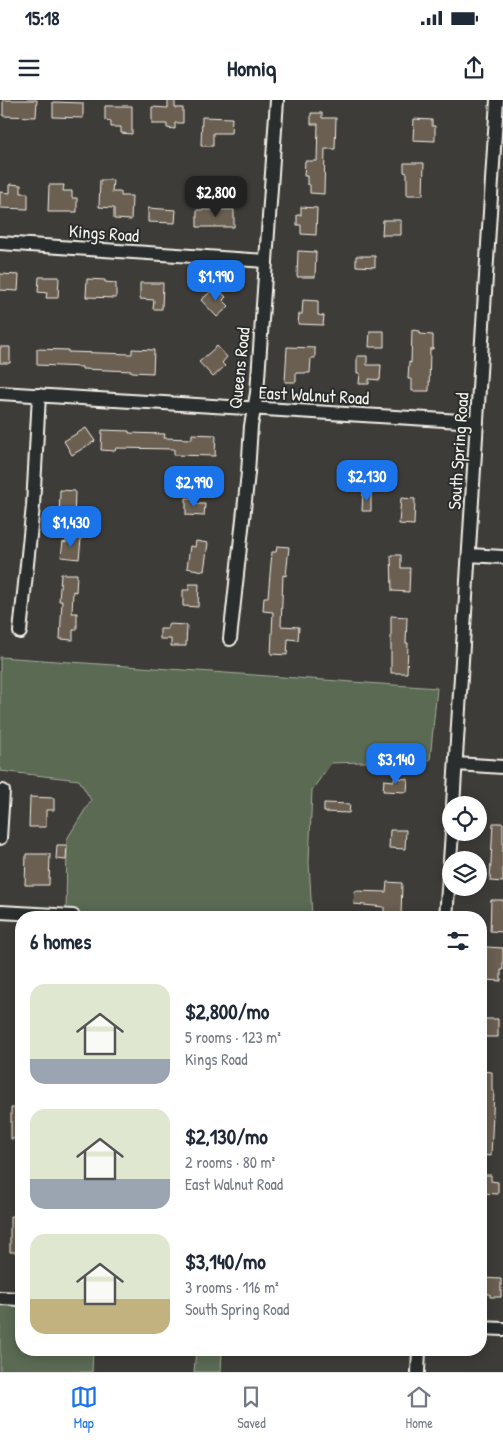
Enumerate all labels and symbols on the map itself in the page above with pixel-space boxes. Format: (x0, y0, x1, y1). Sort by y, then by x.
pin: $2,800 (175, 176, 257, 218)
street label: Kings Road (68, 218, 140, 248)
pin: $1,990 (175, 260, 257, 302)
street label: Queens Road (222, 326, 256, 410)
street label: East Walnut Road (258, 380, 370, 410)
street label: South Spring Road (441, 392, 475, 510)
pin: $2,130 (326, 460, 408, 502)
pin: $2,990 (153, 466, 235, 508)
pin: $1,430 (30, 506, 112, 548)
pin: $3,140 (355, 742, 437, 785)

